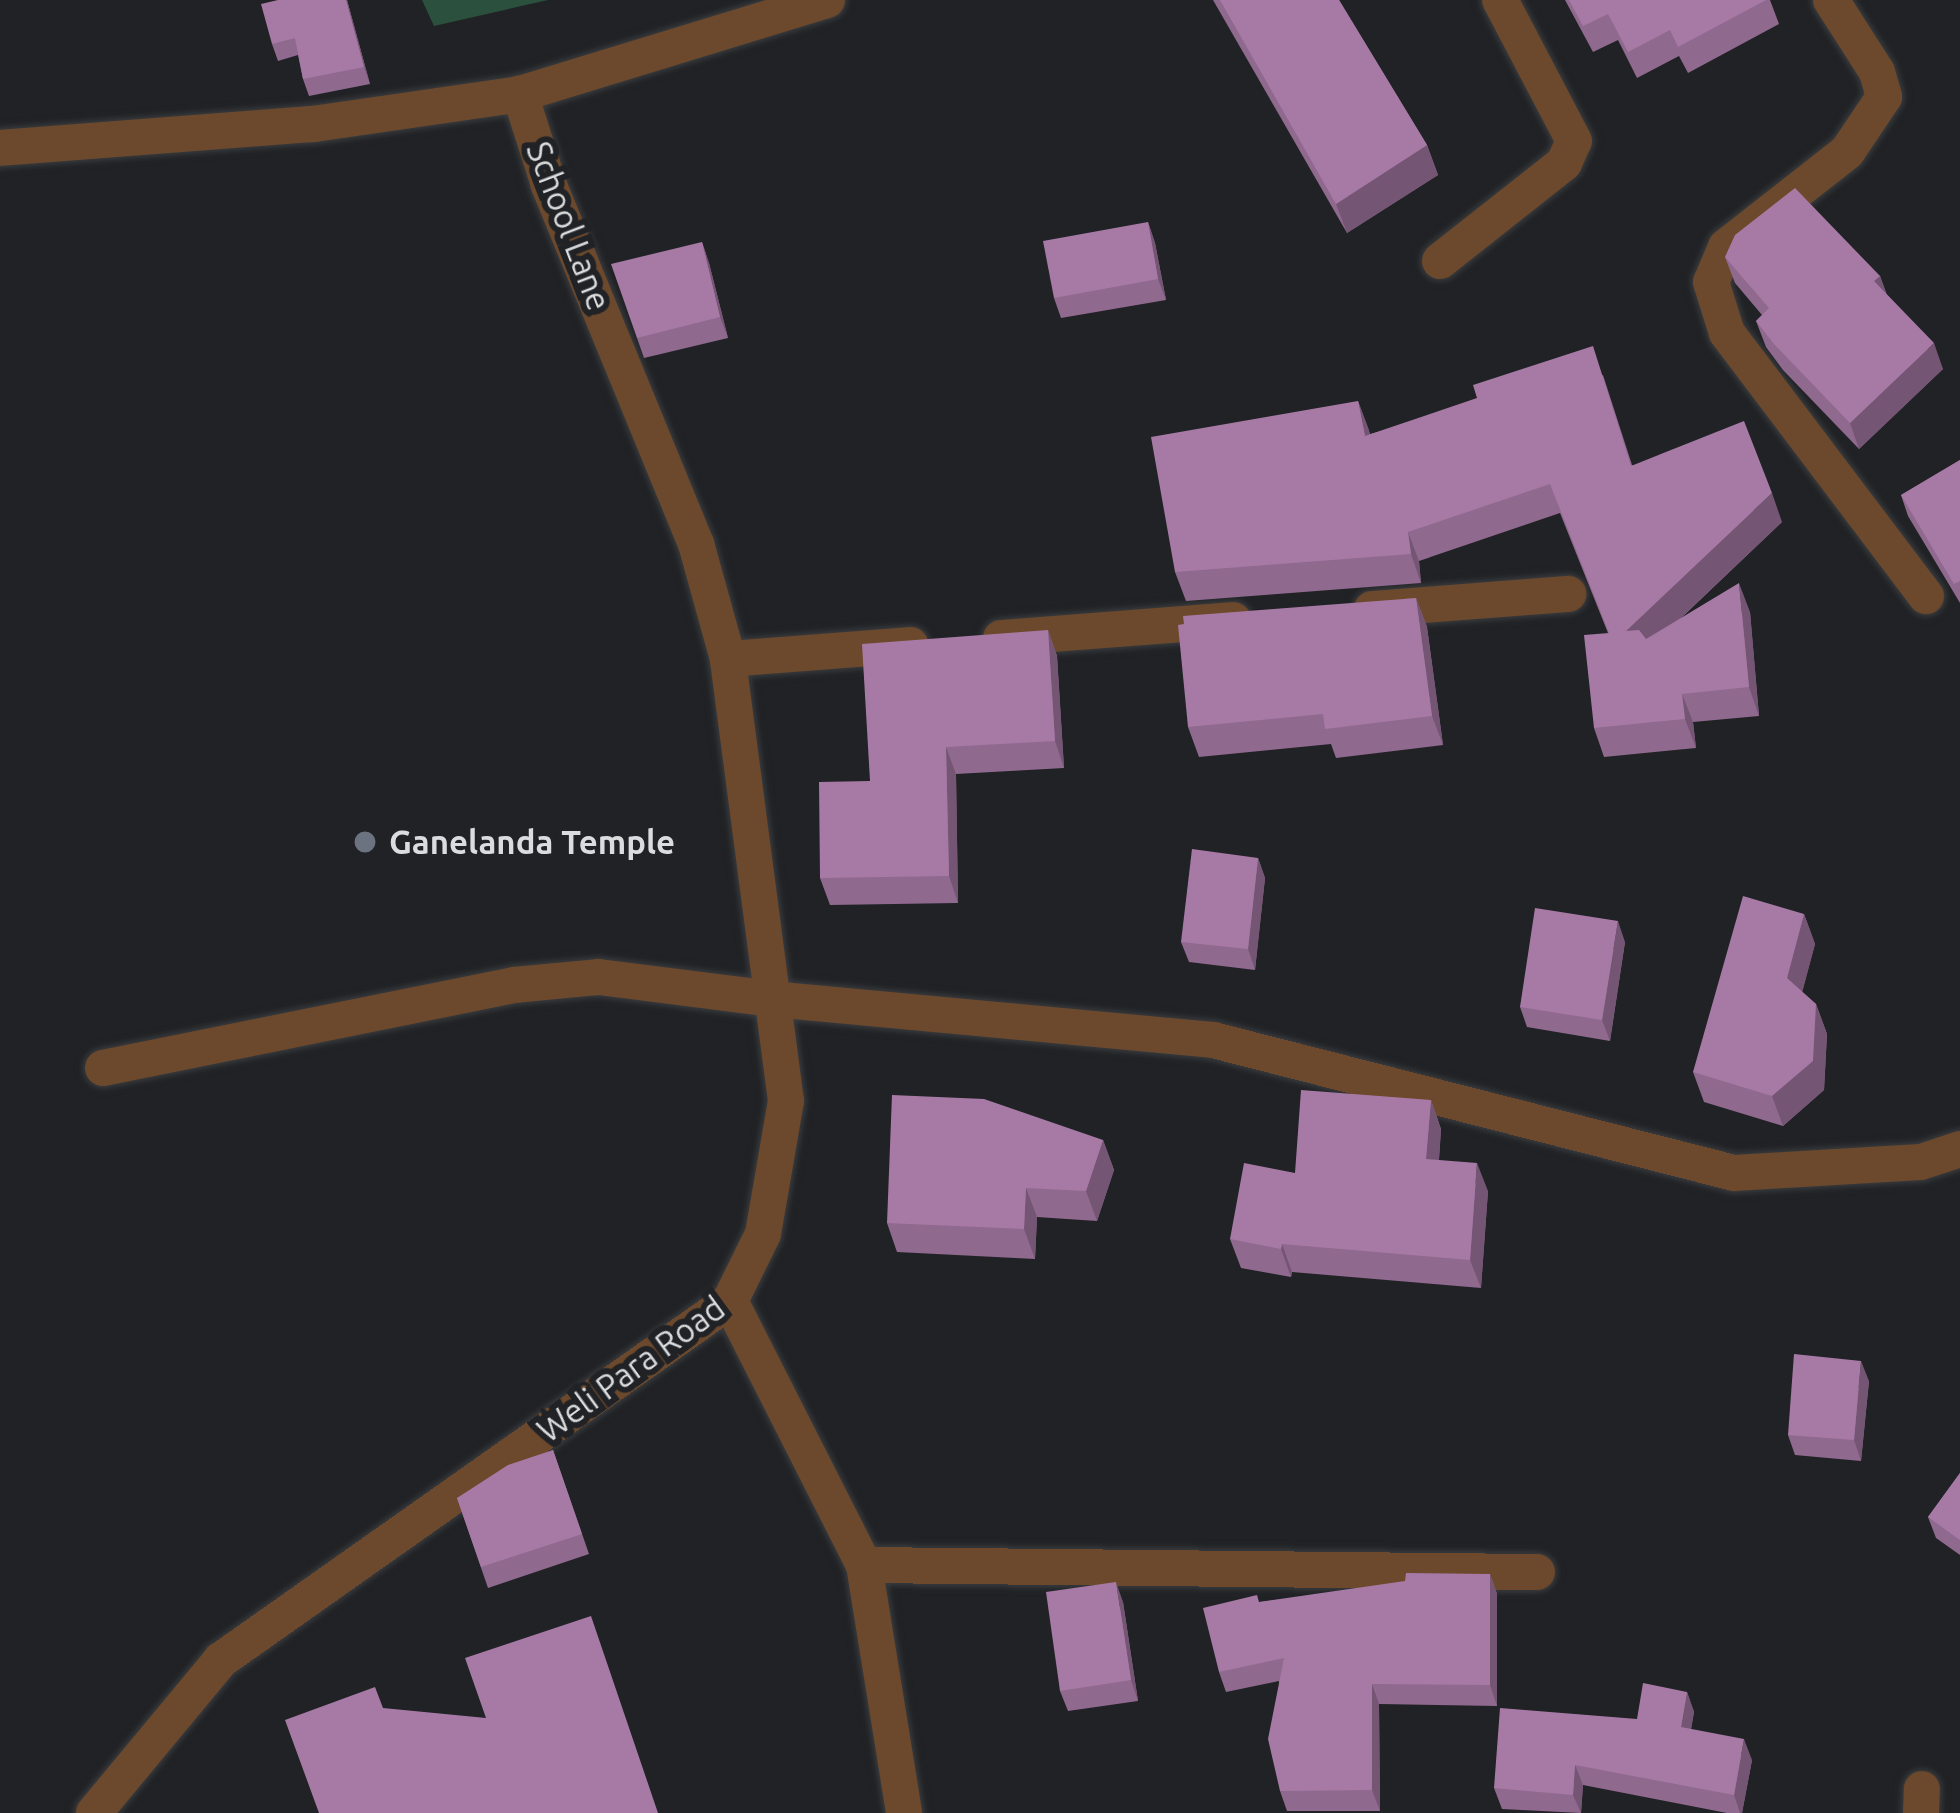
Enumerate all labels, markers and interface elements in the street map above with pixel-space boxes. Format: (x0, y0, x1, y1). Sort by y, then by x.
street label: School Lane (519, 136, 619, 316)
place label: Ganelanda Temple (389, 822, 675, 862)
marker: Ganelanda Temple (352, 829, 378, 855)
street label: Weli Para Road (530, 1288, 732, 1450)

